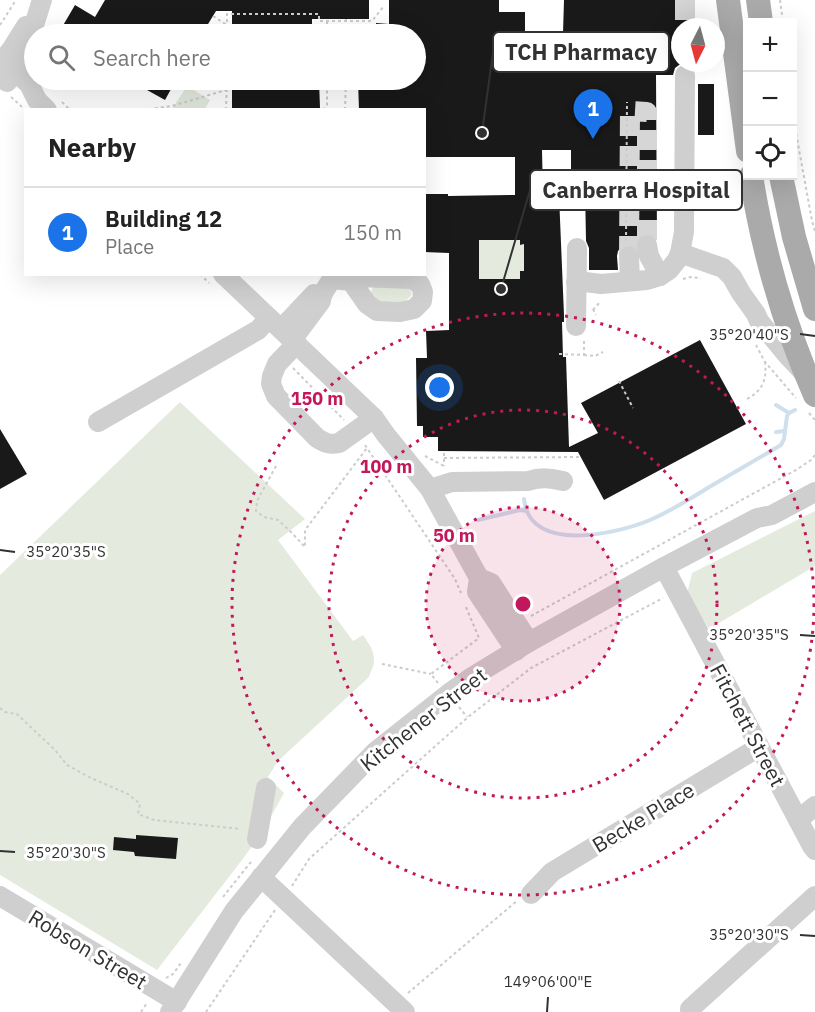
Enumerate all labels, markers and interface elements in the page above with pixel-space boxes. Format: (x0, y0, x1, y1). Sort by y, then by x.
north arrow (671, 18, 725, 72)
map controls (743, 18, 797, 180)
button: + (743, 18, 797, 72)
search box (24, 24, 426, 90)
callout: TCH Pharmacy (493, 32, 669, 72)
text: TCH Pharmacy (505, 37, 657, 66)
icon: search (45, 41, 78, 74)
text: Search here (93, 43, 211, 72)
button: − (743, 72, 797, 126)
pin: 1 (574, 90, 612, 139)
button: locate (743, 126, 797, 180)
text: Nearby (48, 130, 136, 164)
callout: Canberra Hospital (530, 170, 742, 210)
text: Canberra Hospital (542, 175, 730, 204)
text: Building 12 (105, 204, 222, 233)
text: 1 (62, 219, 74, 246)
text: 150 m (344, 219, 402, 246)
text: Place (105, 233, 154, 260)
text: 35°20'40"S (709, 325, 789, 344)
your location (425, 373, 454, 402)
text: 150 m (291, 387, 343, 410)
text: 100 m (360, 455, 412, 478)
text: 50 m (433, 524, 475, 547)
text: 35°20'35"S (26, 542, 106, 561)
centre of rings (513, 594, 533, 614)
text: 35°20'35"S (709, 625, 789, 644)
street label: Fitchett Street (704, 659, 792, 791)
street label: Kitchener Street (354, 661, 492, 777)
street label: Becke Place (587, 775, 699, 859)
text: 35°20'30"S (26, 843, 106, 862)
street label: Robson Street (24, 903, 152, 995)
text: 35°20'30"S (709, 925, 789, 944)
text: 149°06'00"E (504, 972, 592, 991)

